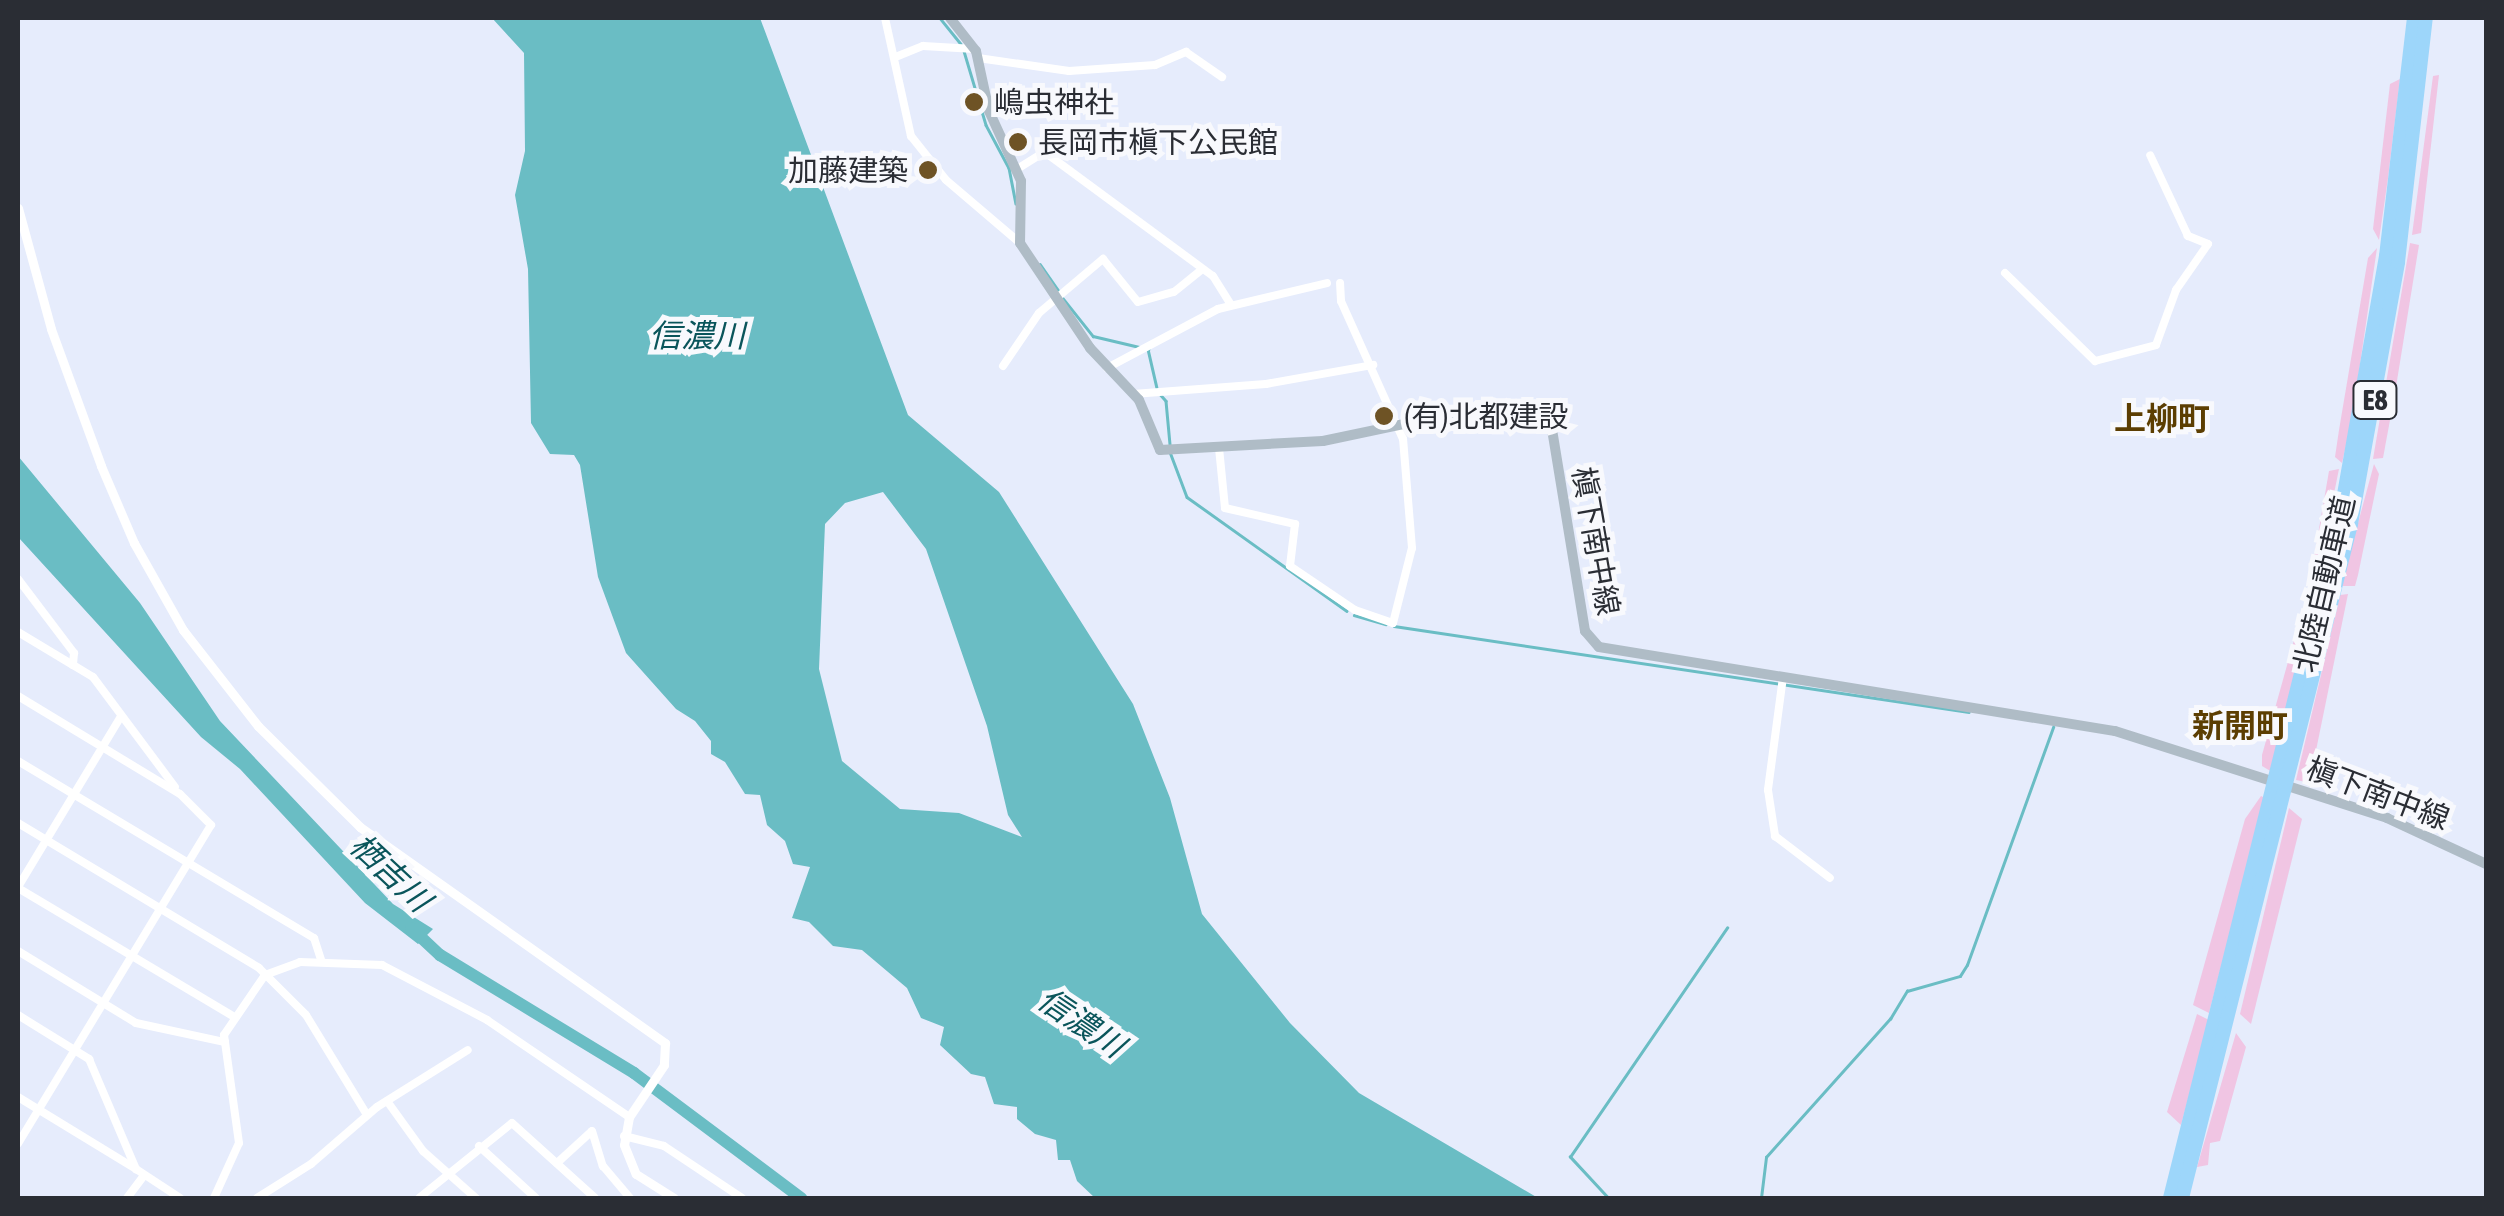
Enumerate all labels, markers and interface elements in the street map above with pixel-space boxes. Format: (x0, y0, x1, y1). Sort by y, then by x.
place label: 嶋虫神社 (994, 84, 1114, 120)
marker: 嶋虫神社 (963, 91, 985, 113)
place label: 長岡市槇下公民館 (1038, 124, 1278, 160)
marker: 長岡市槇下公民館 (1007, 131, 1029, 153)
place label: 加藤建築 (788, 152, 908, 188)
marker: 加藤建築 (917, 159, 939, 181)
water label: 信濃川 (649, 317, 745, 355)
road number: E8 (2350, 377, 2400, 423)
place label: (有)北都建設 (1404, 398, 1568, 434)
district label: 上柳町 (2114, 400, 2210, 438)
marker: (有)北都建設 (1373, 405, 1395, 427)
street label: 槇下南中線 (1565, 464, 1627, 618)
street label: 北陸自動車道 (2286, 492, 2362, 676)
district label: 新開町 (2192, 707, 2288, 745)
street label: 槇下南中線 (2302, 749, 2454, 837)
water label: 栖吉川 (342, 826, 438, 920)
water label: 信濃川 (1030, 980, 1132, 1066)

